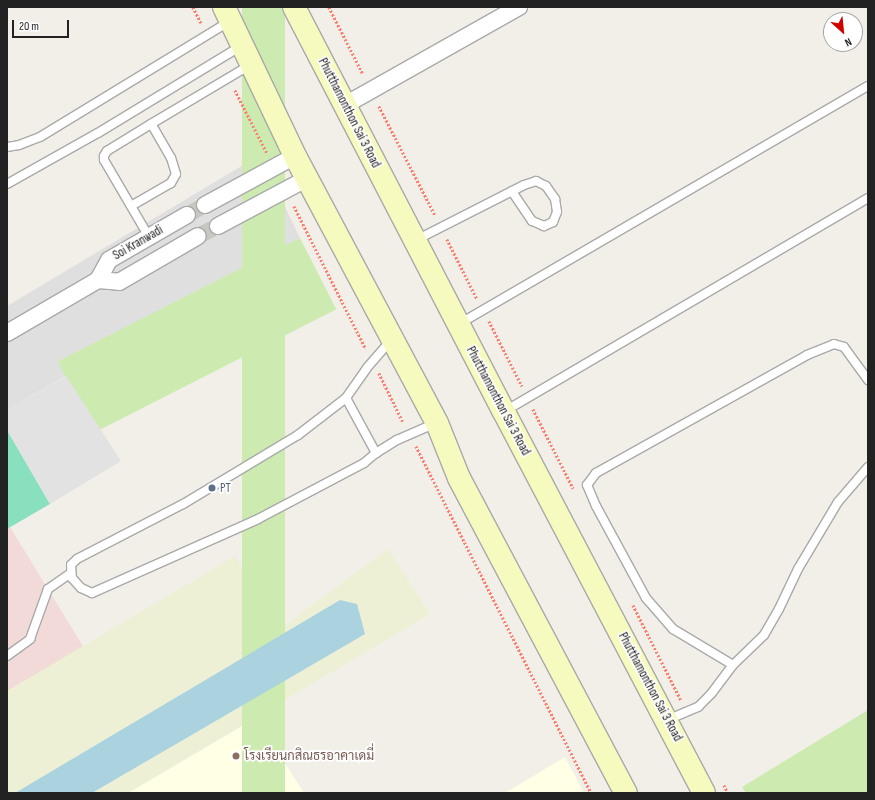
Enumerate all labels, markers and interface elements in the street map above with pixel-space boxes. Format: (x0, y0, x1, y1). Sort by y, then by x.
scale bar (14, 12, 71, 38)
north arrow (823, 12, 863, 52)
text: 20 m (19, 19, 39, 34)
text: N (843, 35, 854, 49)
street label: Phutthamonthon Sai 3 Road (315, 55, 383, 171)
street label: Soi Kranwadi (110, 222, 166, 264)
street label: Phutthamonthon Sai 3 Road (463, 344, 533, 458)
place label: PT (220, 480, 231, 496)
marker: PT (207, 483, 217, 493)
street label: Phutthamonthon Sai 3 Road (615, 630, 685, 744)
place label: โรงเรียนกสิณธรอาคาเดมี่ (244, 748, 374, 764)
marker: โรงเรียนกสิณธรอาคาเดมี่ (231, 751, 241, 761)

